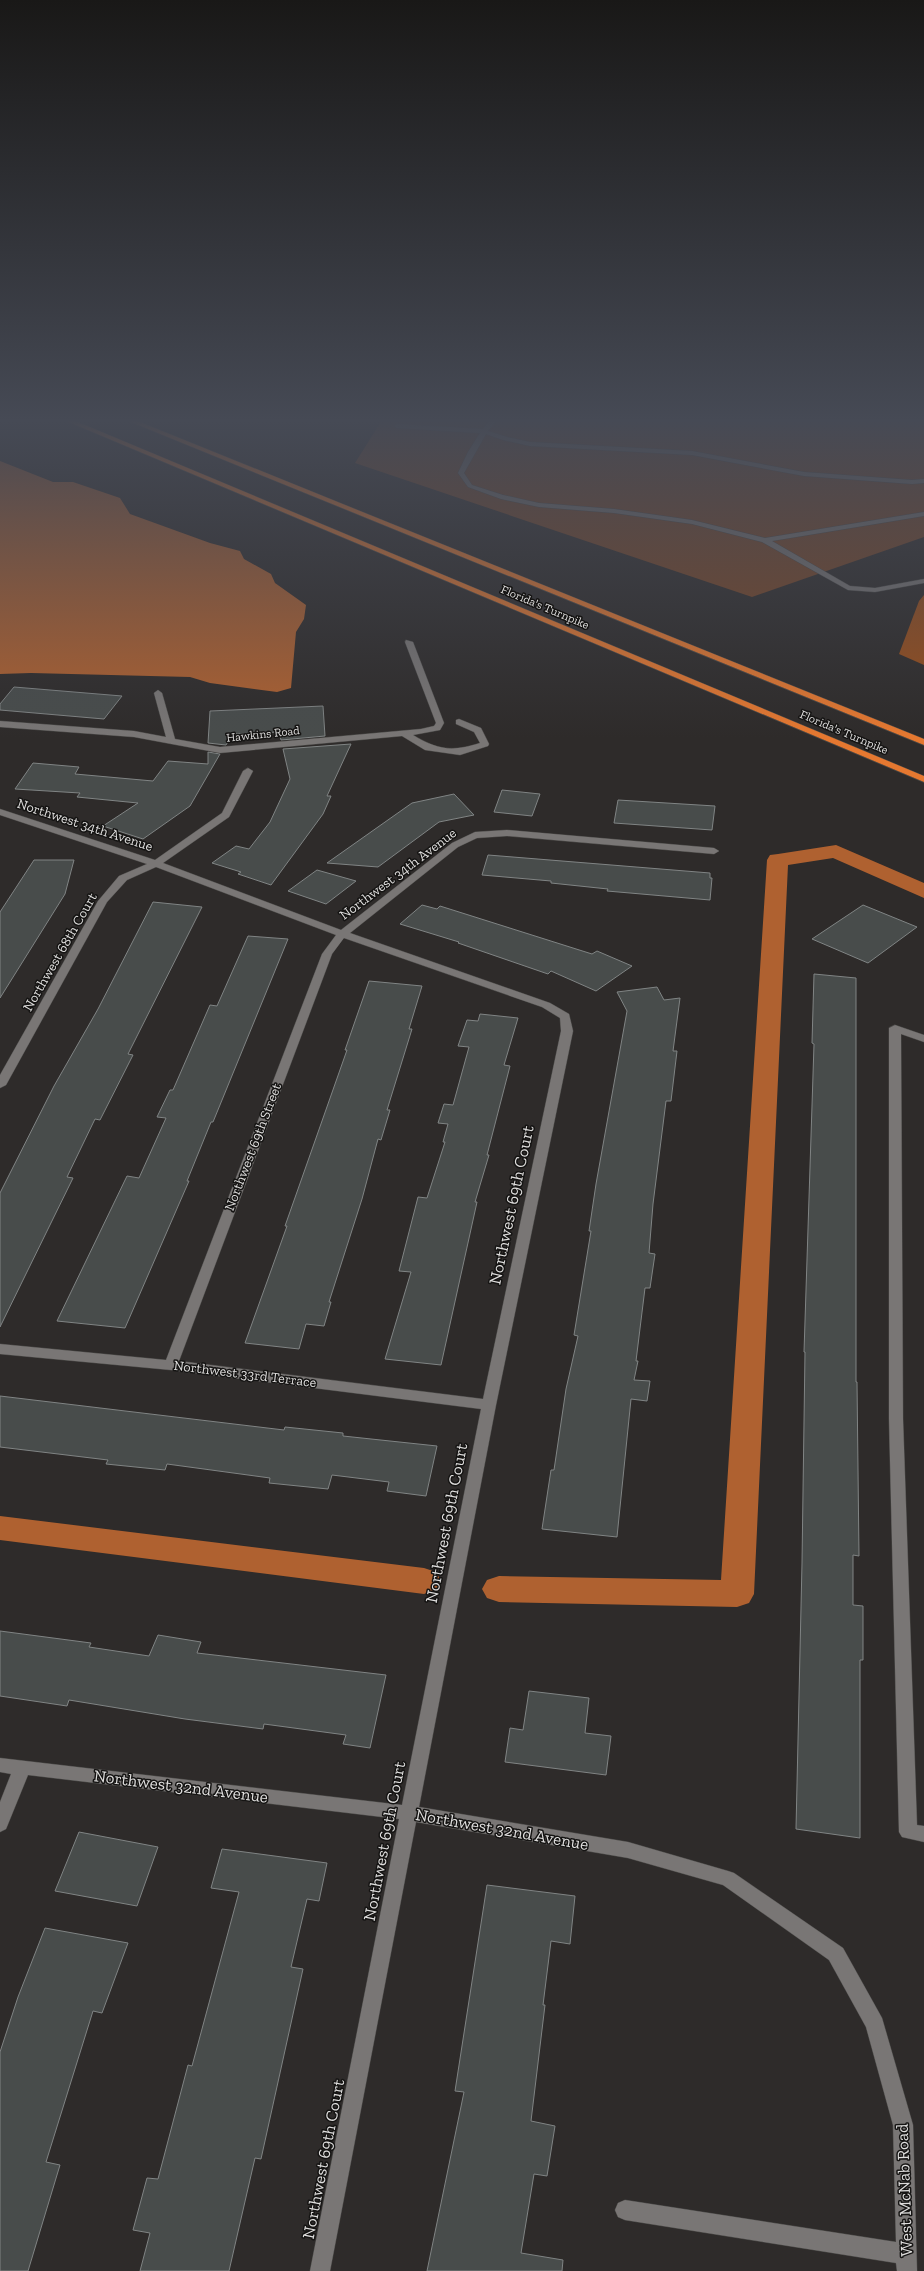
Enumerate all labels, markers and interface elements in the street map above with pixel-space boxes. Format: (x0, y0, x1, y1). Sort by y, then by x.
street label: Florida's Turnpike (499, 582, 592, 632)
street label: Florida's Turnpike (798, 707, 891, 757)
street label: Hawkins Road (226, 723, 301, 745)
street label: Northwest 34th Avenue (15, 795, 156, 855)
street label: Northwest 34th Avenue (336, 824, 460, 923)
street label: Northwest 68th Court (19, 889, 101, 1014)
street label: Northwest 69th Street (221, 1080, 285, 1213)
street label: Northwest 69th Court (484, 1123, 538, 1286)
street label: Northwest 33rd Terrace (173, 1357, 318, 1391)
street label: Northwest 69th Court (421, 1441, 471, 1605)
street label: Northwest 69th Court (359, 1759, 409, 1923)
street label: Northwest 32nd Avenue (93, 1765, 269, 1807)
street label: Northwest 32nd Avenue (414, 1804, 590, 1854)
street label: Northwest 69th Court (298, 2077, 348, 2241)
street label: West McNab Road (892, 2123, 916, 2257)

